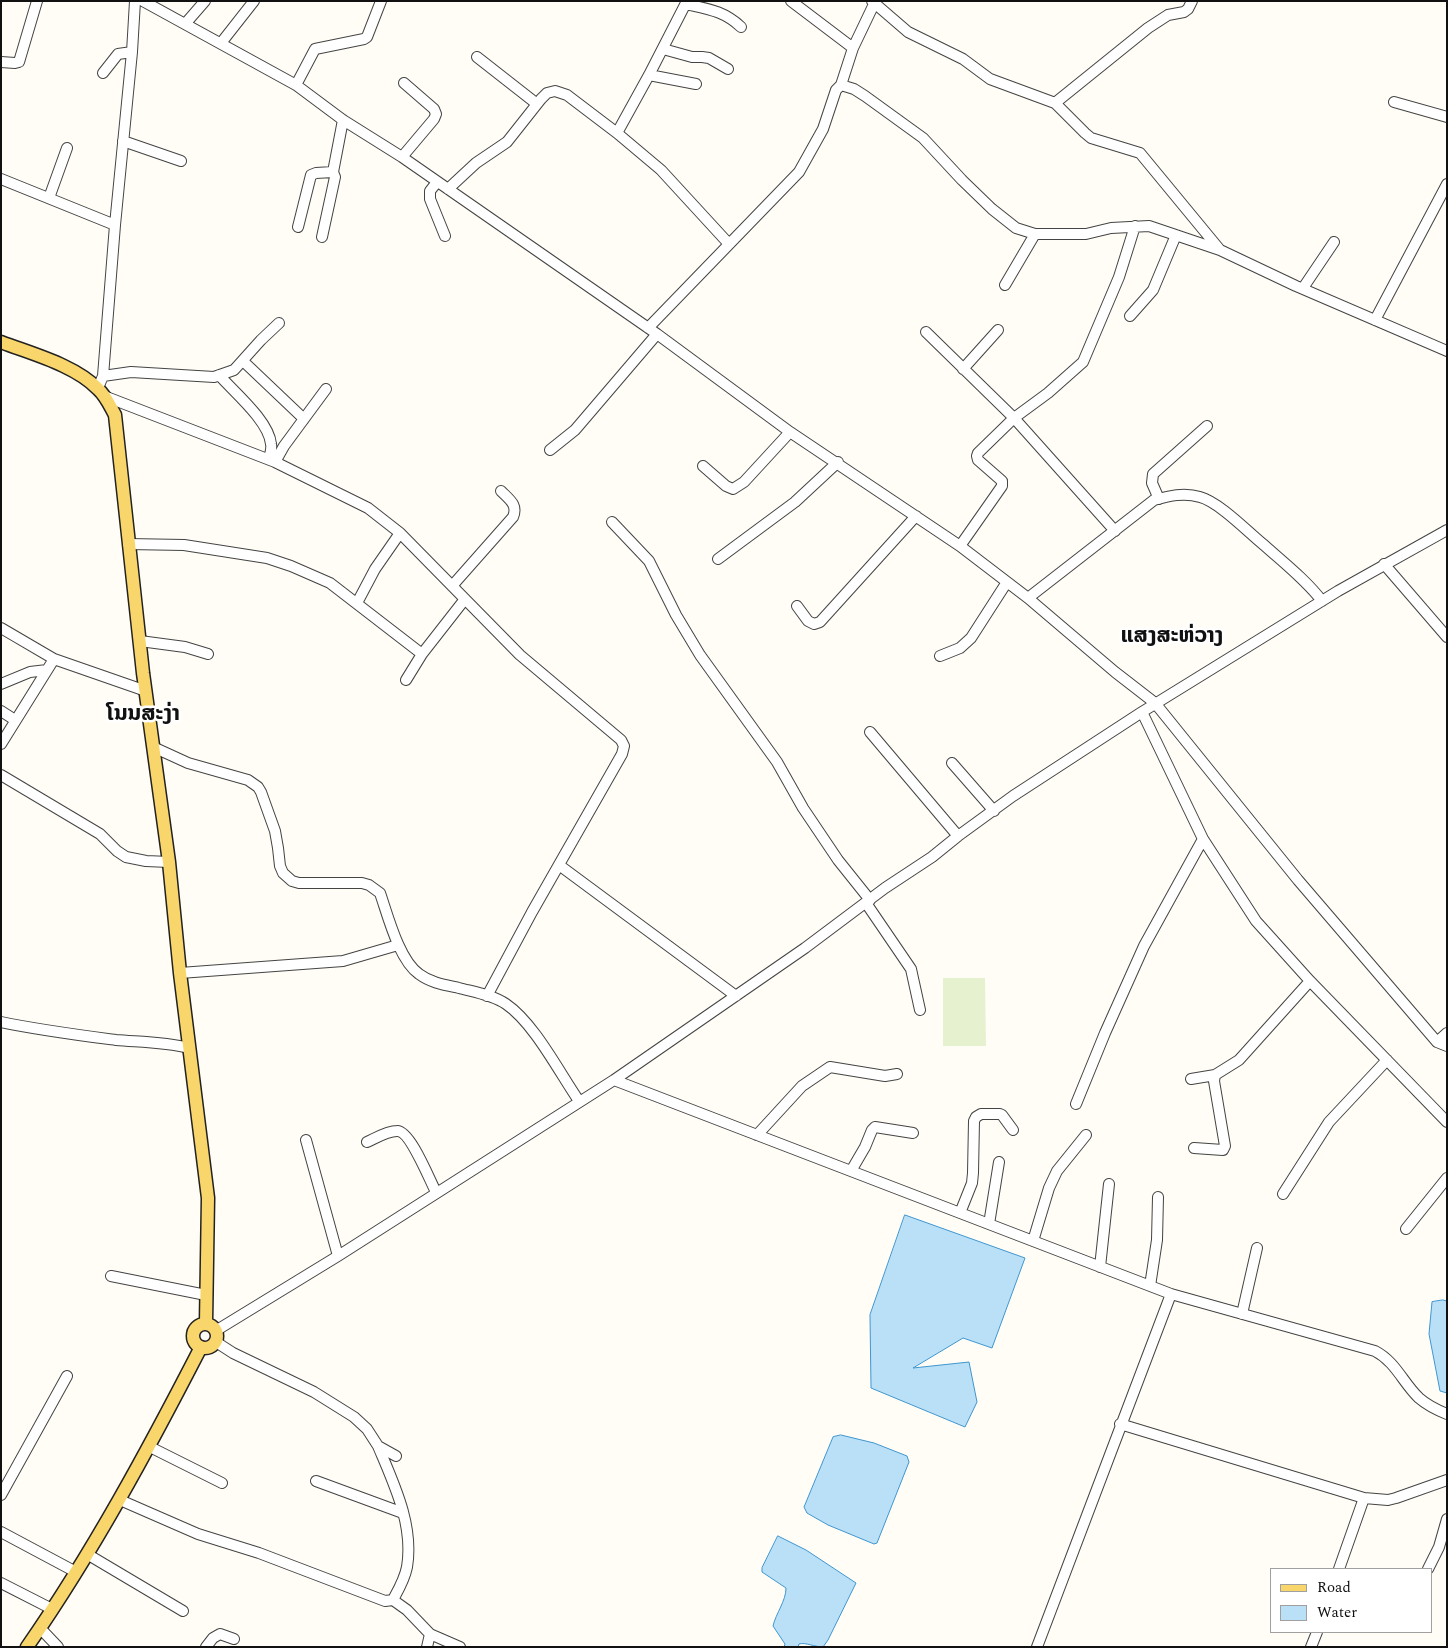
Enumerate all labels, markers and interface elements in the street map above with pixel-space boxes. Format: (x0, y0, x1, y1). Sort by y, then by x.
district label: ແສງສະຫ່ວາງ (1121, 625, 1223, 651)
district label: ໂນນສະງ່າ (106, 703, 180, 729)
legend (1270, 1568, 1433, 1633)
text: Road (1317, 1576, 1351, 1599)
text: Water (1317, 1601, 1357, 1624)

